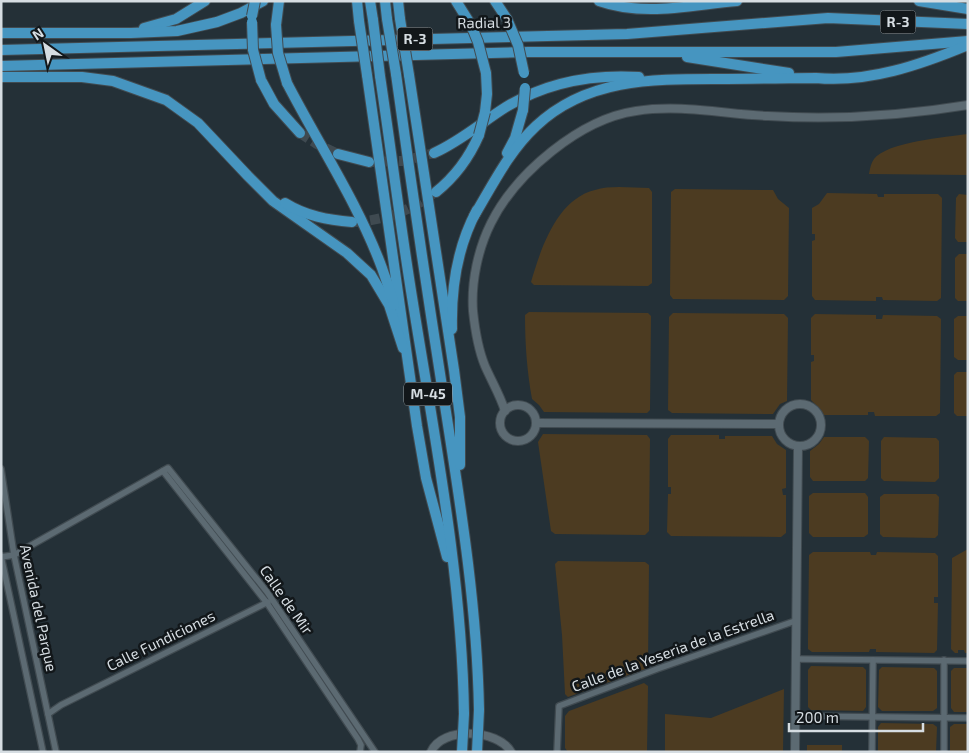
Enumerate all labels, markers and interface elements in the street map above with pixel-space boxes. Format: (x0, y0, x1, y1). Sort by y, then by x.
road number: R-3 (880, 11, 916, 34)
street label: Radial 3 (457, 13, 511, 31)
north arrow (20, 20, 70, 70)
text: N (29, 24, 47, 44)
road number: R-3 (398, 28, 432, 50)
road number: M-45 (404, 382, 452, 406)
street label: Avenida del Parque (17, 543, 61, 673)
street label: Calle de Mir (257, 562, 317, 637)
street label: Calle de la Yeseria de la Estrella (569, 605, 776, 695)
street label: Calle Fundiciones (103, 606, 218, 674)
scale bar (789, 700, 923, 732)
text: 200 m (796, 708, 839, 726)

